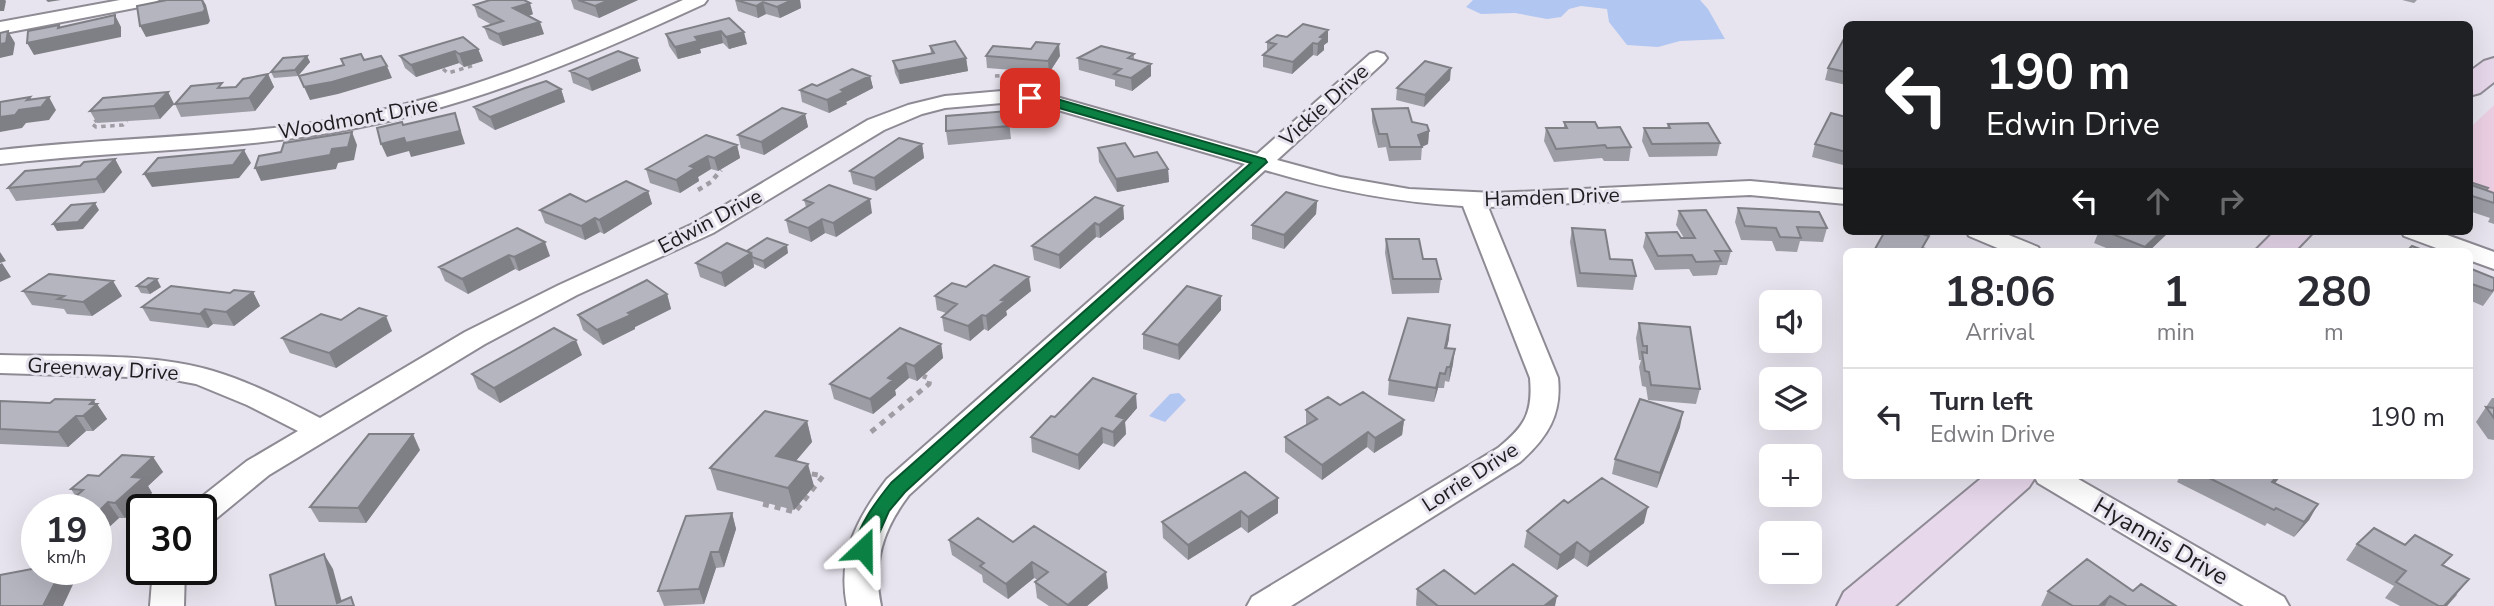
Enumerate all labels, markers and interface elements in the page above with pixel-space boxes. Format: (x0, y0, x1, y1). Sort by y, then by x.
text: 190 m (1986, 39, 2130, 106)
icon: left (1871, 49, 1962, 140)
street label: Vickie Drive (1273, 58, 1375, 153)
pin (1000, 68, 1060, 128)
icon: arrive (1011, 79, 1049, 117)
street label: Woodmont Drive (276, 90, 440, 146)
text: Edwin Drive (1986, 103, 2160, 146)
street label: Hamden Drive (1484, 181, 1620, 213)
street label: Edwin Drive (653, 182, 767, 260)
icon: left (2066, 182, 2104, 220)
icon: ahead (2139, 182, 2177, 220)
icon: right (2212, 182, 2250, 220)
text: 18:06 (1944, 264, 2055, 321)
text: 1 (2163, 264, 2188, 321)
text: 280 (2296, 264, 2372, 321)
map controls (1759, 290, 1822, 584)
button: sound (1759, 290, 1822, 353)
text: Arrival (1965, 317, 2034, 348)
text: min (2157, 317, 2195, 348)
text: m (2324, 317, 2344, 348)
street label: Greenway Drive (27, 351, 179, 387)
button: layers (1759, 367, 1822, 430)
text: Turn left (1930, 384, 2033, 419)
icon: left (1871, 398, 1909, 436)
text: 190 m (2369, 400, 2445, 435)
text: Edwin Drive (1930, 419, 2055, 450)
street label: Lorrie Drive (1417, 436, 1523, 518)
button: + (1759, 444, 1822, 507)
street label: Hyannis Drive (2088, 490, 2234, 592)
speed limit sign: 30 (126, 494, 217, 585)
text: 19 (45, 507, 88, 554)
position arrow (826, 512, 900, 586)
button: − (1759, 521, 1822, 584)
text: km/h (47, 545, 86, 569)

